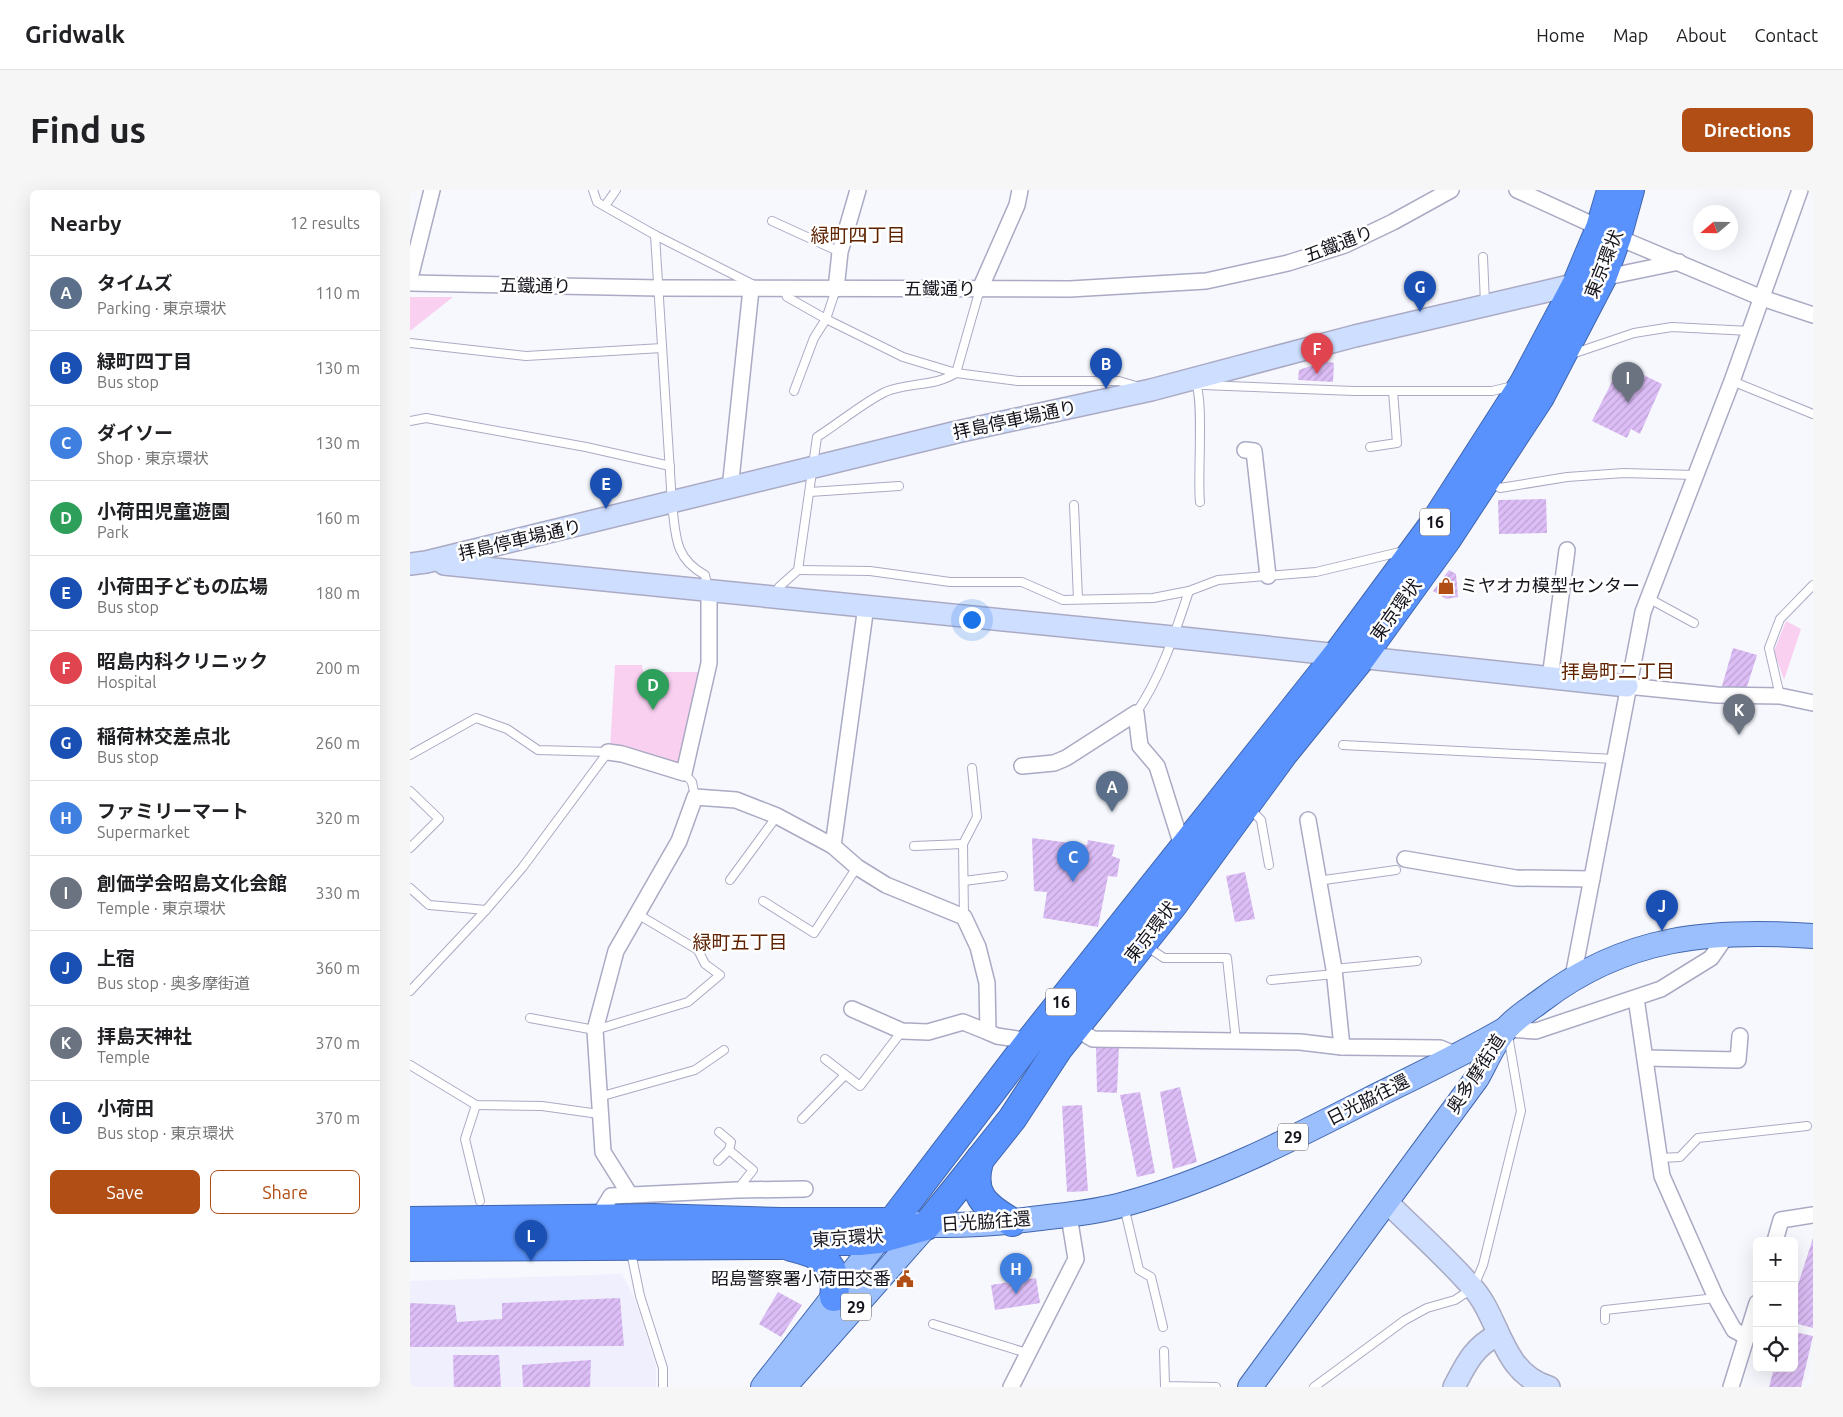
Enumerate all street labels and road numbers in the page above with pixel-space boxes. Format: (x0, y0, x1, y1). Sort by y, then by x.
street label: 五鐵通り (1301, 221, 1376, 265)
street label: 東京環状 (1580, 227, 1626, 301)
street label: 五鐵通り (499, 274, 571, 296)
street label: 五鐵通り (904, 278, 976, 298)
street label: 拝島停車場通り (951, 396, 1078, 442)
road number: 16 (1420, 508, 1450, 536)
street label: 拝島停車場通り (456, 515, 583, 563)
street label: 東京環状 (1366, 574, 1424, 644)
street label: 東京環状 (1120, 897, 1180, 966)
road number: 16 (1046, 989, 1076, 1016)
street label: 奥多摩街道 (1442, 1030, 1508, 1117)
street label: 日光脇往還 (1323, 1070, 1412, 1128)
road number: 29 (1278, 1124, 1308, 1150)
street label: 日光脇往還 (940, 1208, 1032, 1234)
street label: 東京環状 (811, 1225, 885, 1249)
road number: 29 (841, 1294, 871, 1320)

